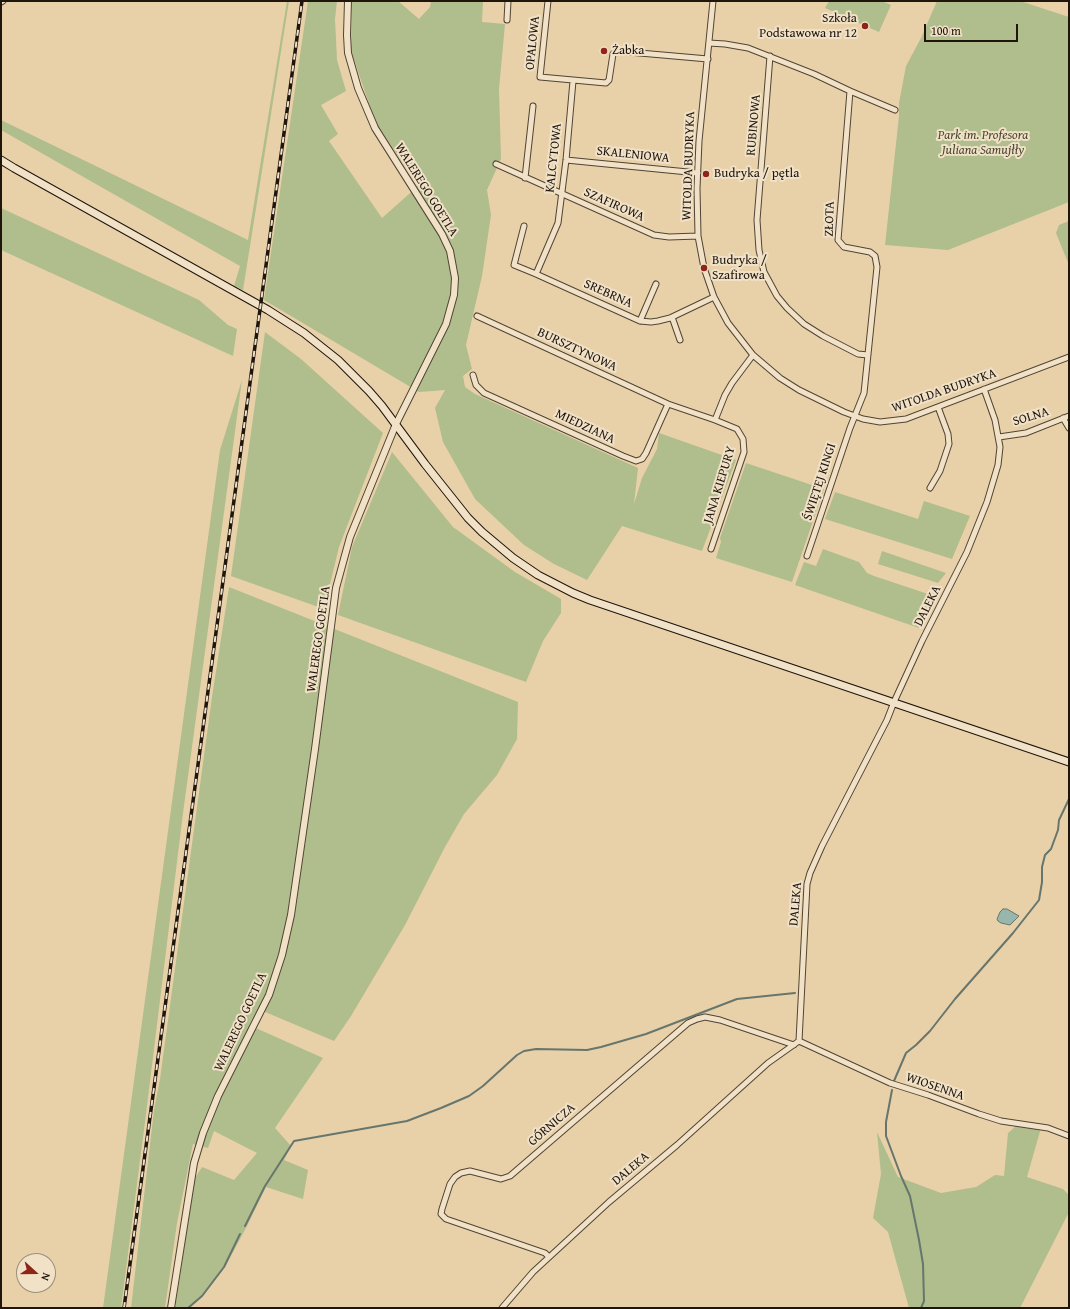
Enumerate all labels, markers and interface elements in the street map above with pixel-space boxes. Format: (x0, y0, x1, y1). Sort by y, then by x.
place label: Szkoła Podstawowa nr 12 (759, 11, 857, 42)
street label: OPALOWA (522, 15, 544, 71)
scale bar (926, 16, 1020, 42)
marker: Szkoła Podstawowa nr 12 (860, 21, 870, 31)
text: 100 m (931, 22, 961, 39)
place label: Żabka (612, 43, 645, 59)
marker: Żabka (599, 46, 609, 56)
street label: RUBINOWA (744, 94, 764, 156)
street label: WITOLDA BUDRYKA (679, 111, 699, 221)
street label: KALCYTOWA (543, 122, 565, 194)
park label: Park im. Profesora Juliana Samujłły (938, 128, 1028, 159)
street label: WALEREGO GOETLA (391, 141, 461, 239)
street label: SKALENIOWA (596, 143, 670, 167)
place label: Budryka / pętla (714, 166, 799, 182)
marker: Budryka / pętla (701, 169, 711, 179)
street label: SZAFIROWA (581, 185, 647, 225)
street label: ZŁOTA (822, 201, 838, 237)
place label: Budryka / Szafirowa (712, 253, 767, 284)
marker: Budryka / Szafirowa (699, 263, 709, 273)
street label: SREBRNA (581, 276, 635, 312)
street label: BURSZTYNOWA (535, 325, 619, 375)
street label: WITOLDA BUDRYKA (890, 366, 998, 416)
street label: SOLNA (1011, 404, 1051, 430)
street label: MIEDZIANA (553, 406, 617, 448)
street label: ŚWIĘTEJ KINGI (800, 441, 840, 523)
street label: JANA KIEPURY (701, 444, 739, 526)
street label: DALEKA (911, 583, 945, 629)
street label: WALEREGO GOETLA (304, 585, 334, 693)
street label: DALEKA (786, 881, 806, 927)
street label: WALEREGO GOETLA (211, 970, 271, 1074)
street label: WIOSENNA (904, 1070, 966, 1104)
street label: GÓRNICZA (525, 1100, 579, 1150)
street label: DALEKA (609, 1149, 653, 1189)
north arrow (16, 1253, 56, 1293)
text: N (37, 1271, 55, 1283)

